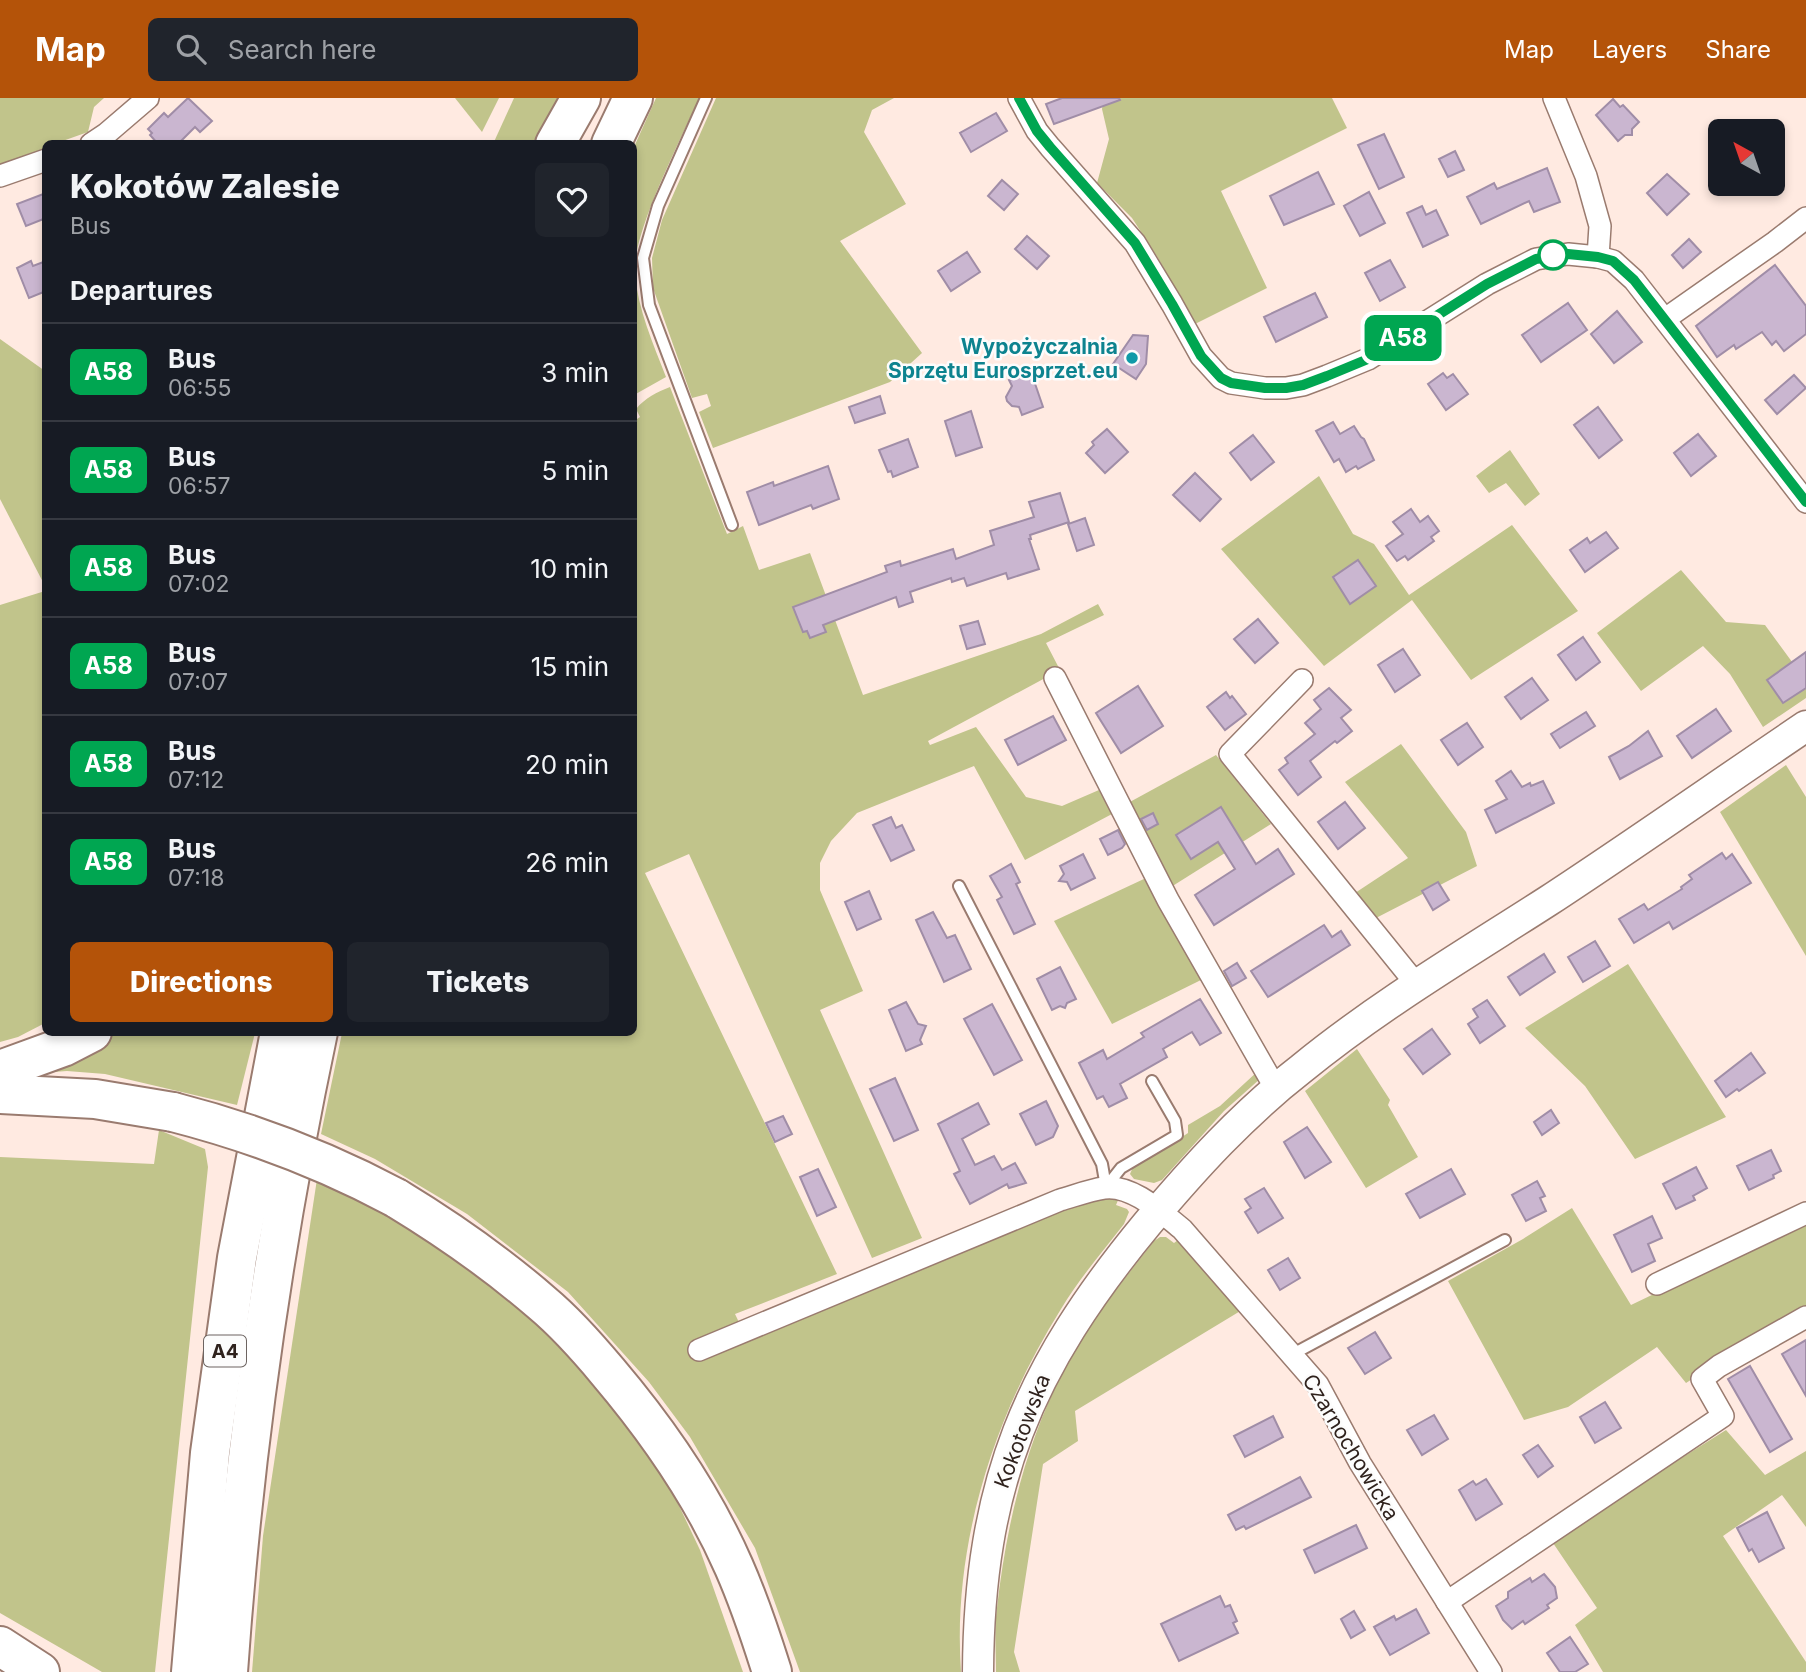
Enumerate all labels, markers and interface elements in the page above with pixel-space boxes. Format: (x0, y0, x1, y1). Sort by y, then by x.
search box (148, 18, 638, 81)
text: Map (35, 29, 106, 69)
icon: search (172, 30, 210, 68)
text: Search here (228, 34, 376, 65)
text: Map (1504, 35, 1554, 64)
text: Layers (1592, 35, 1667, 64)
text: Share (1705, 35, 1771, 64)
north arrow (1708, 119, 1785, 196)
map controls (1708, 119, 1785, 196)
button: heart (535, 163, 609, 237)
text: Kokotów Zalesie (70, 166, 340, 206)
text: Bus (70, 212, 111, 240)
unlabelled marker (1538, 240, 1568, 270)
text: Departures (70, 275, 213, 306)
line badge: A58 (1363, 315, 1443, 361)
text: A58 (1379, 323, 1427, 352)
place label: Wypożyczalnia Sprzętu Eurosprzet.eu (888, 334, 1118, 383)
text: Bus (168, 343, 216, 374)
marker: Wypożyczalnia Sprzętu Eurosprzet.eu (1124, 350, 1140, 366)
text: A58 (84, 357, 133, 386)
text: 3 min (541, 357, 609, 388)
text: 06:55 (168, 374, 231, 402)
text: Bus (168, 441, 216, 472)
text: A58 (84, 455, 133, 484)
text: 5 min (541, 455, 609, 486)
text: 06:57 (168, 472, 230, 500)
text: Bus (168, 539, 216, 570)
text: A58 (84, 553, 133, 582)
text: 10 min (530, 553, 609, 584)
text: 07:02 (168, 570, 229, 598)
text: Bus (168, 637, 216, 668)
text: A58 (84, 651, 133, 680)
text: 15 min (531, 651, 609, 682)
text: 07:07 (168, 668, 228, 696)
text: Bus (168, 735, 216, 766)
text: A58 (84, 749, 133, 778)
text: 20 min (525, 749, 609, 780)
text: 07:12 (168, 766, 224, 794)
text: Bus (168, 833, 216, 864)
text: A58 (84, 847, 133, 876)
text: 26 min (525, 847, 609, 878)
text: 07:18 (168, 864, 225, 892)
button: Directions (70, 942, 333, 1022)
button: Tickets (347, 942, 609, 1022)
road number: A4 (204, 1336, 246, 1366)
street label: Czarnochowicka (1297, 1369, 1405, 1525)
street label: Kokotowska (989, 1371, 1055, 1491)

